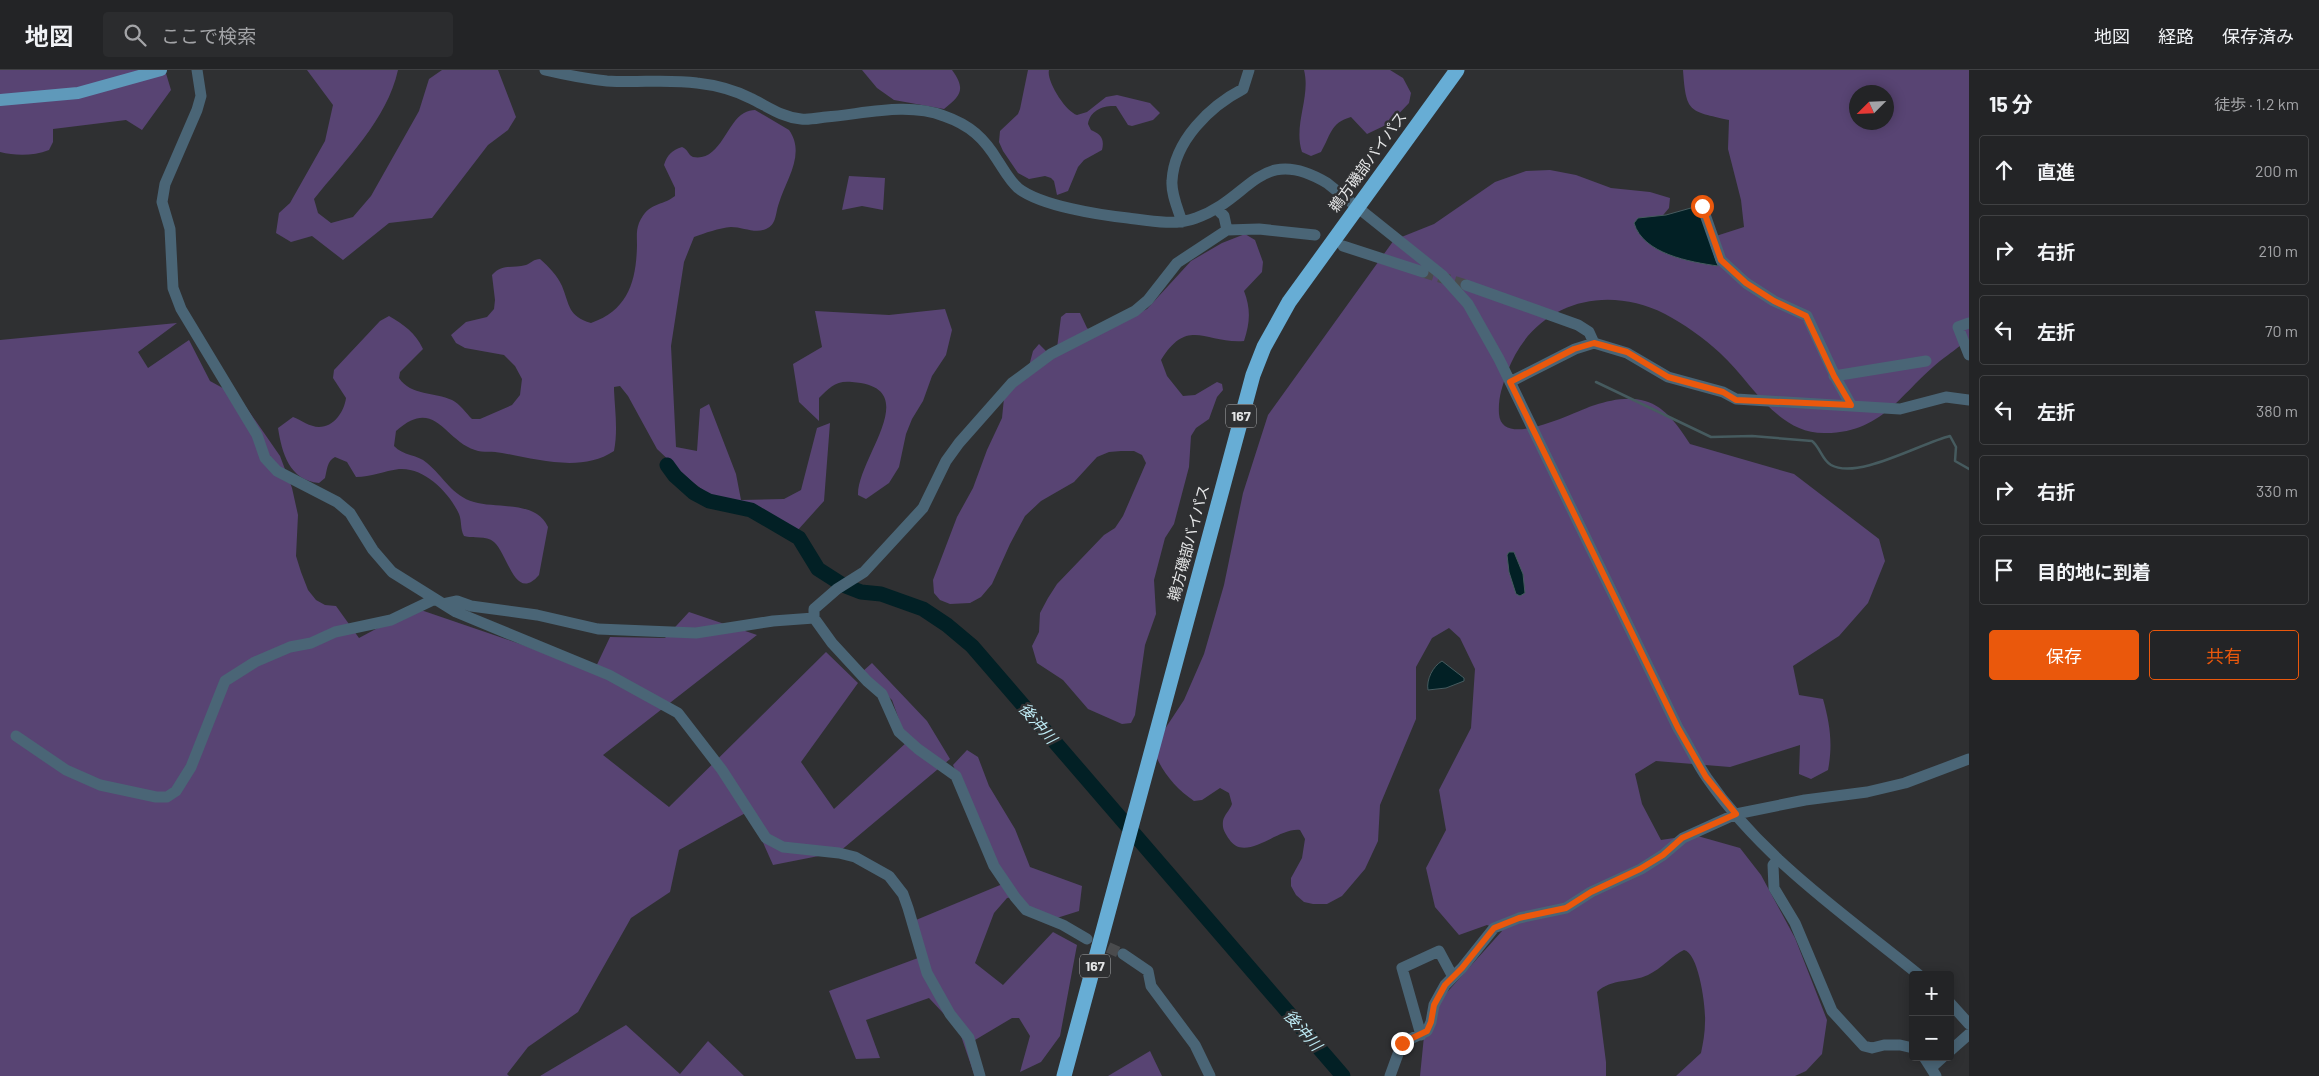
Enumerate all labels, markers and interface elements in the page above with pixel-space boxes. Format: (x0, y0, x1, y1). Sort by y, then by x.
search box (103, 12, 453, 57)
text: 地図 (25, 21, 73, 50)
icon: search (121, 21, 149, 49)
text: ここで検索 (161, 24, 256, 47)
text: 地図 (2094, 25, 2130, 47)
text: 経路 (2158, 25, 2194, 47)
text: 保存済み (2222, 25, 2294, 47)
north arrow (1849, 85, 1894, 130)
text: 15 分 (1989, 91, 2033, 116)
text: 徒歩 · 1.2 km (2214, 94, 2299, 113)
street label: 鵜方磯部バイパス (1325, 108, 1410, 215)
icon: ahead (1990, 156, 2018, 184)
text: 直進 (2037, 160, 2075, 183)
text: 200 m (2255, 161, 2298, 180)
route start (1691, 195, 1714, 218)
icon: right (1990, 236, 2018, 264)
text: 右折 (2037, 240, 2075, 263)
text: 210 m (2259, 241, 2298, 260)
icon: left (1990, 316, 2018, 344)
text: 左折 (2037, 320, 2075, 343)
text: 70 m (2265, 321, 2298, 340)
icon: left (1990, 396, 2018, 424)
text: 左折 (2037, 400, 2075, 423)
text: 380 m (2256, 401, 2298, 420)
road number: 167 (1226, 404, 1256, 428)
icon: right (1990, 476, 2018, 504)
text: 右折 (2037, 480, 2075, 503)
text: 330 m (2256, 481, 2298, 500)
street label: 鵜方磯部バイパス (1164, 483, 1212, 603)
icon: arrive (1990, 556, 2018, 584)
text: 目的地に到着 (2037, 560, 2151, 583)
button: 保存 (1989, 630, 2139, 680)
button: 共有 (2149, 630, 2299, 680)
water label: 後沖川 (1015, 698, 1063, 749)
road number: 167 (1080, 954, 1110, 978)
map controls (1909, 971, 1954, 1061)
button: + (1909, 971, 1954, 1016)
water label: 後沖川 (1280, 1005, 1328, 1056)
button: − (1909, 1016, 1954, 1061)
route end (1391, 1032, 1414, 1055)

